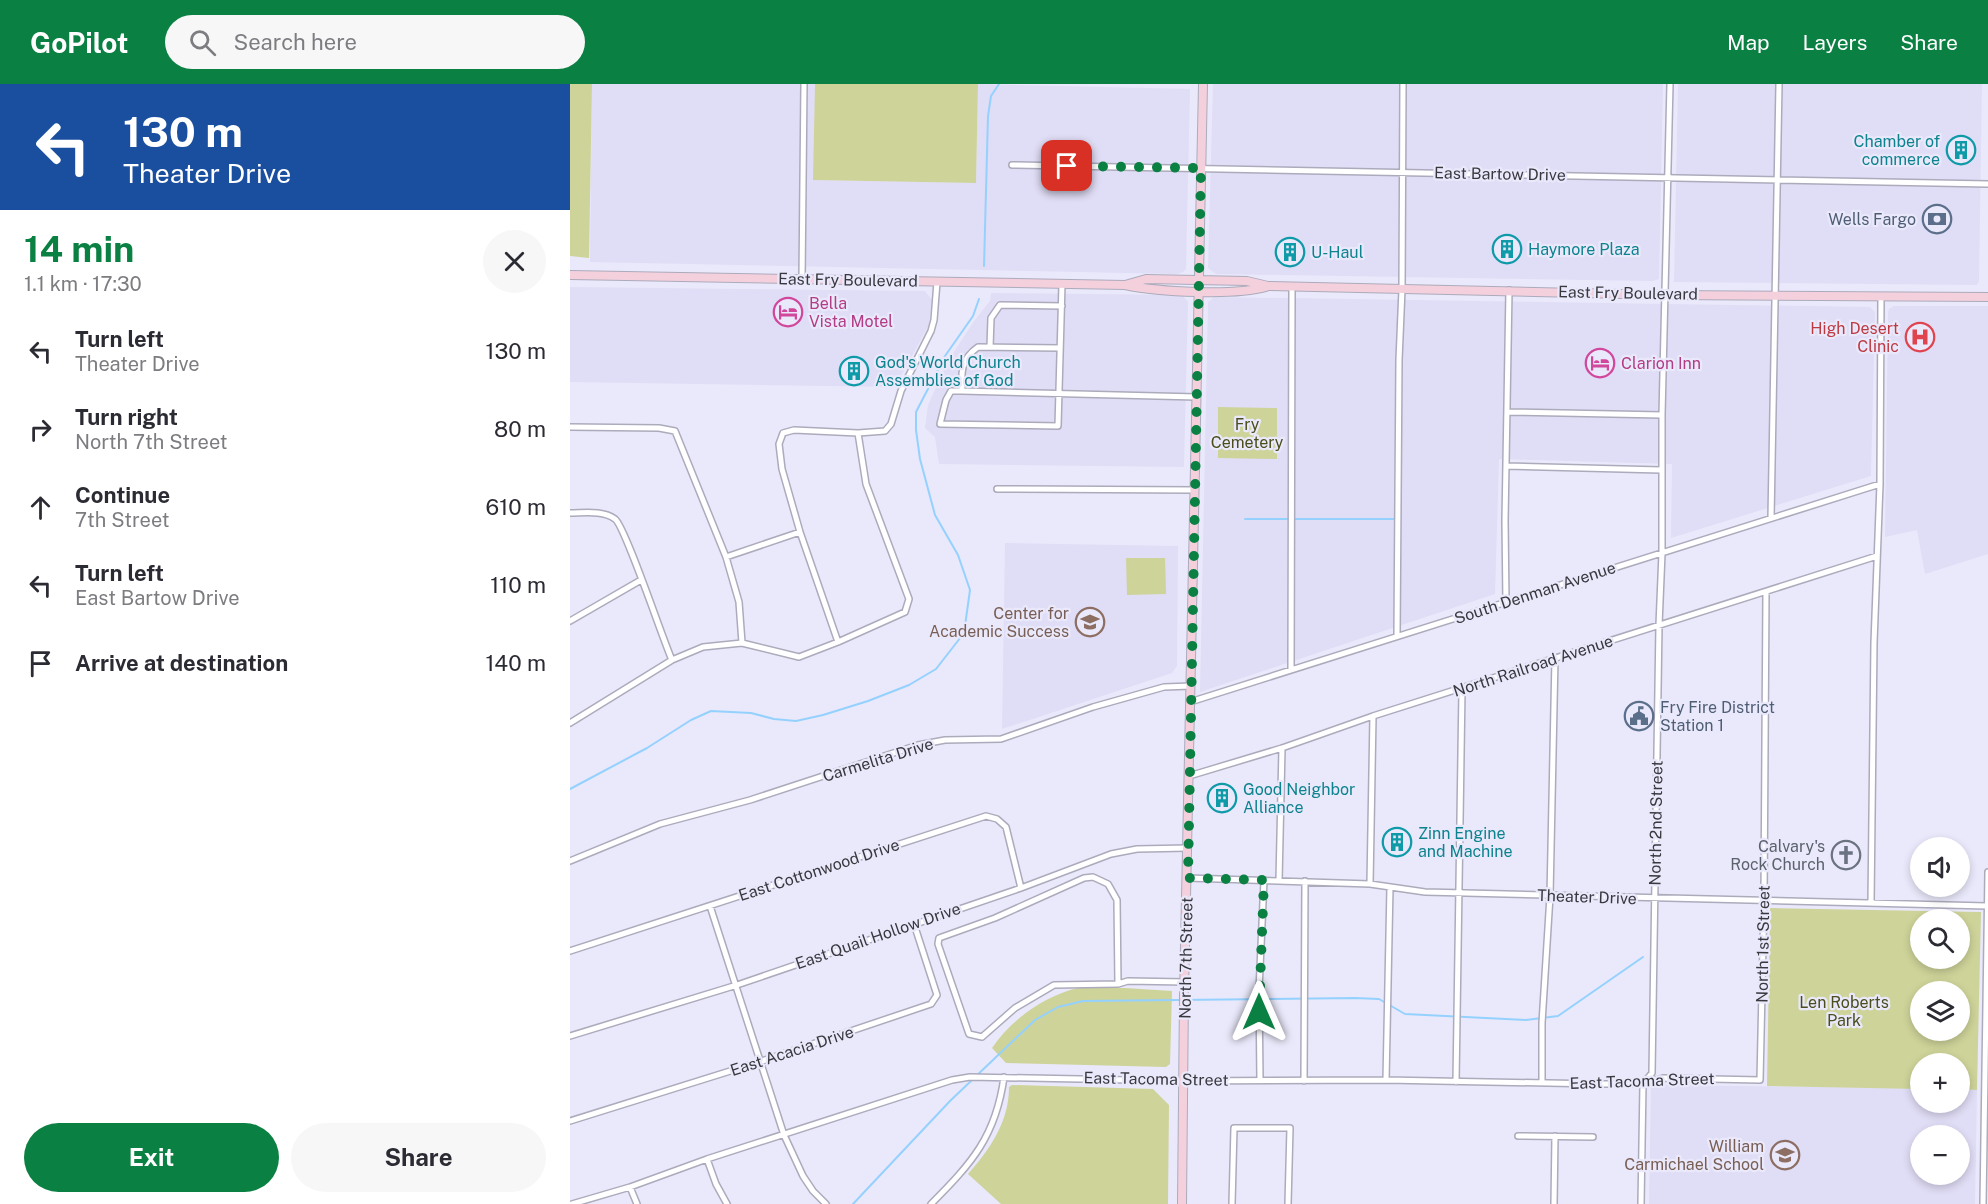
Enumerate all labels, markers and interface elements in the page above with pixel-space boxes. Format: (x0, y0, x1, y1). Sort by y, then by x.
search box (165, 15, 585, 69)
text: GoPilot (30, 26, 129, 59)
icon: search (186, 26, 219, 59)
text: Search here (234, 29, 357, 55)
text: Map (1727, 30, 1770, 55)
text: Layers (1803, 30, 1867, 55)
text: Share (1900, 30, 1958, 55)
text: 130 m (123, 107, 243, 156)
icon: left (24, 108, 102, 186)
place label: Chamber of commerce (1853, 132, 1940, 169)
building icon: Chamber of commerce (1945, 134, 1977, 166)
pin (1041, 140, 1092, 191)
icon: arrive (1050, 149, 1083, 182)
text: Theater Drive (123, 157, 291, 189)
street label: East Bartow Drive (1434, 163, 1566, 185)
bank icon: Wells Fargo (1921, 203, 1953, 235)
place label: Wells Fargo (1828, 210, 1916, 229)
text: 14 min (24, 228, 134, 270)
button: close (483, 230, 546, 293)
building icon: Haymore Plaza (1491, 233, 1523, 265)
building icon: U-Haul (1274, 236, 1306, 268)
place label: Haymore Plaza (1528, 240, 1640, 259)
place label: U-Haul (1311, 243, 1364, 262)
street label: East Fry Boulevard (778, 269, 918, 291)
text: 1.1 km · 17:30 (24, 272, 142, 296)
street label: East Fry Boulevard (1558, 282, 1698, 304)
place label: Bella Vista Motel (809, 294, 893, 331)
hotel icon: Bella Vista Motel (772, 296, 804, 328)
place label: High Desert Clinic (1810, 319, 1899, 356)
hospital icon: High Desert Clinic (1904, 321, 1936, 353)
text: Turn left (75, 326, 164, 352)
icon: left (24, 335, 57, 368)
text: 130 m (485, 338, 546, 364)
hotel icon: Clarion Inn (1584, 347, 1616, 379)
text: Theater Drive (75, 352, 200, 376)
place label: God's World Church Assemblies of God (875, 353, 1021, 390)
place label: Clarion Inn (1621, 354, 1701, 373)
building icon: God's World Church Assemblies of God (838, 355, 870, 387)
text: Turn right (75, 404, 178, 430)
icon: right (24, 413, 57, 446)
park label: Fry Cemetery (1211, 415, 1284, 452)
text: 80 m (494, 416, 546, 442)
text: North 7th Street (75, 430, 228, 454)
text: Continue (75, 482, 170, 508)
icon: ahead (24, 491, 57, 524)
text: 610 m (486, 494, 546, 520)
text: 7th Street (75, 508, 170, 532)
street label: South Denman Avenue (1452, 558, 1618, 628)
text: Turn left (75, 560, 164, 586)
icon: left (24, 569, 57, 602)
text: 110 m (490, 572, 546, 598)
text: East Bartow Drive (75, 586, 240, 610)
place label: Center for Academic Success (929, 604, 1069, 641)
school or university icon: Center for Academic Success (1074, 606, 1106, 638)
street label: North Railroad Avenue (1451, 631, 1615, 701)
icon: arrive (24, 647, 57, 680)
text: Arrive at destination (75, 650, 288, 676)
text: 140 m (485, 650, 546, 676)
place label: Fry Fire District Station 1 (1660, 698, 1775, 735)
public building icon: Fry Fire District Station 1 (1623, 700, 1655, 732)
street label: Carmelita Drive (820, 734, 936, 786)
street label: North 2nd Street (1645, 760, 1667, 886)
place label: Good Neighbor Alliance (1243, 780, 1355, 817)
building icon: Good Neighbor Alliance (1206, 782, 1238, 814)
place label: Zinn Engine and Machine (1418, 824, 1513, 861)
building icon: Zinn Engine and Machine (1381, 826, 1413, 858)
street label: East Cottonwood Drive (736, 835, 902, 905)
place label: Calvary's Rock Church (1730, 837, 1825, 874)
map controls (1910, 837, 1970, 1185)
button: sound (1910, 837, 1970, 897)
church icon: Calvary's Rock Church (1830, 839, 1862, 871)
street label: North 1st Street (1752, 885, 1774, 1003)
street label: Theater Drive (1537, 886, 1637, 908)
street label: North 7th Street (1175, 897, 1197, 1019)
street label: East Quail Hollow Drive (793, 899, 963, 973)
button: search (1910, 909, 1970, 969)
position arrow (1227, 980, 1291, 1044)
button: layers (1910, 981, 1970, 1041)
park label: Len Roberts Park (1799, 993, 1889, 1030)
street label: East Acacia Drive (728, 1022, 856, 1080)
button: + (1910, 1053, 1970, 1113)
street label: East Tacoma Street (1083, 1068, 1229, 1090)
street label: East Tacoma Street (1569, 1069, 1715, 1093)
button: Exit (24, 1123, 279, 1192)
button: Share (291, 1123, 546, 1192)
button: − (1910, 1125, 1970, 1185)
place label: William Carmichael School (1624, 1137, 1764, 1174)
school or university icon: William Carmichael School (1769, 1139, 1801, 1171)

